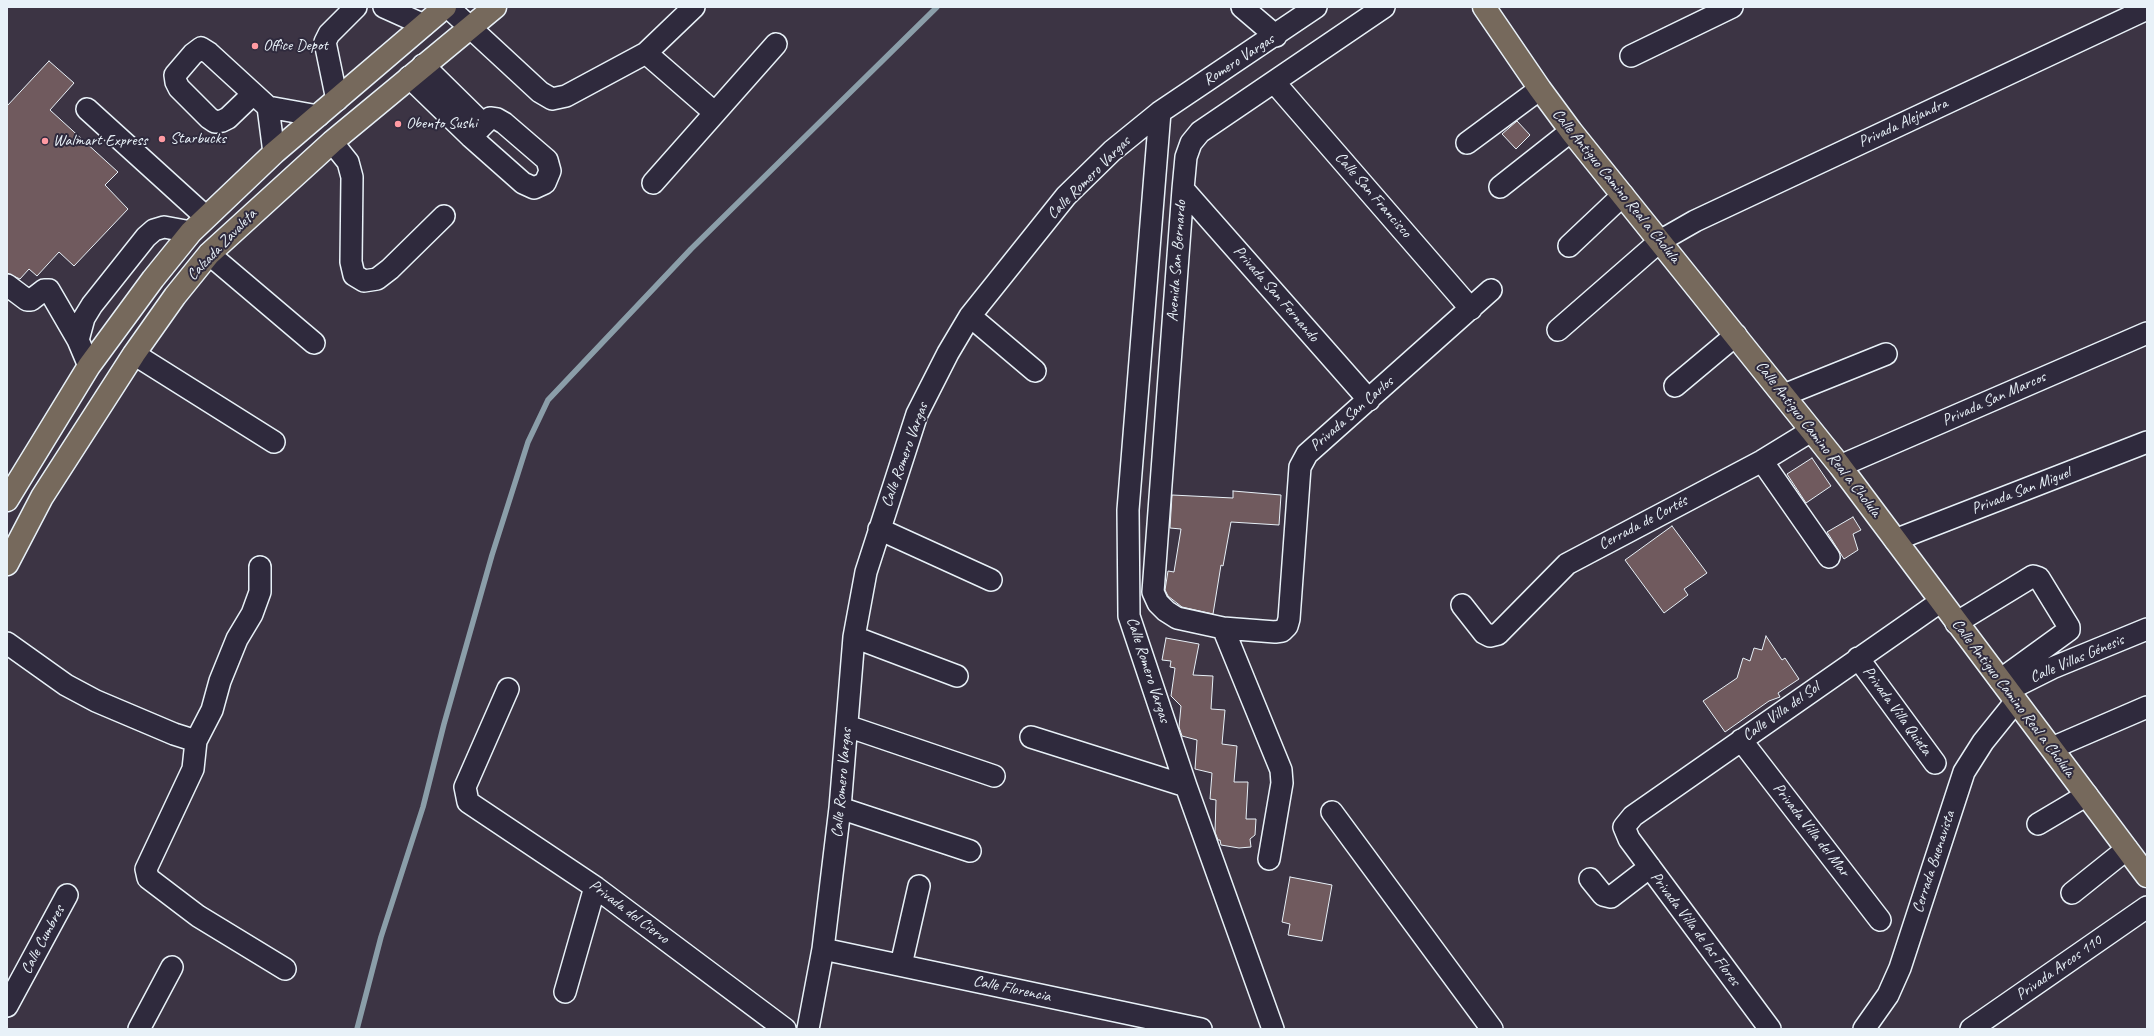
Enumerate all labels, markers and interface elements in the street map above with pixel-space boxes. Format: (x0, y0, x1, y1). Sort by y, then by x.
street label: Romero Vargas (1200, 30, 1278, 90)
place label: Office Depot (263, 36, 328, 56)
marker: Office Depot (250, 41, 260, 51)
street label: Privada Alejandra (1855, 94, 1951, 152)
street label: Calle Antiguo Camino Real a Cholula (1548, 105, 1684, 267)
place label: Obento Sushi (406, 114, 477, 134)
marker: Obento Sushi (393, 119, 403, 129)
place label: Starbucks (170, 129, 226, 149)
place label: Walmart Express (53, 131, 147, 151)
street label: Calle Romero Vargas (1043, 132, 1135, 224)
marker: Starbucks (157, 134, 167, 144)
marker: Walmart Express (40, 136, 50, 146)
street label: Calle San Francisco (1331, 148, 1415, 242)
street label: Avenida San Bernardo (1163, 200, 1191, 322)
street label: Calzada Zavaleta (183, 205, 261, 285)
street label: Privada San Fernando (1229, 242, 1323, 346)
street label: Calle Antiguo Camino Real a Cholula (1751, 357, 1885, 521)
street label: Privada San Marcos (1939, 368, 2049, 430)
street label: Privada San Carlos (1306, 372, 1398, 456)
street label: Calle Romero Vargas (877, 400, 933, 510)
street label: Privada San Miguel (1969, 463, 2073, 519)
street label: Cerrada de Cortés (1595, 492, 1691, 554)
street label: Calle Romero Vargas (1122, 615, 1174, 725)
street label: Calle Antiguo Camino Real a Cholula (1947, 615, 2079, 781)
street label: Calle Villas Génesis (2027, 631, 2127, 687)
street label: Privada Villa Quieta (1858, 663, 1936, 759)
street label: Calle Villa del Sol (1739, 678, 1823, 746)
street label: Calle Romero Vargas (828, 727, 856, 839)
street label: Privada Villa del Mar (1768, 779, 1854, 881)
street label: Cerrada Buenavista (1908, 809, 1960, 915)
street label: Privada Villa de las Flores (1646, 868, 1744, 990)
street label: Privada del Ciervo (585, 876, 673, 948)
street label: Calle Cumbres (17, 903, 69, 977)
street label: Privada Arcos 110 (2012, 931, 2106, 1005)
street label: Calle Florencia (971, 971, 1053, 1007)

